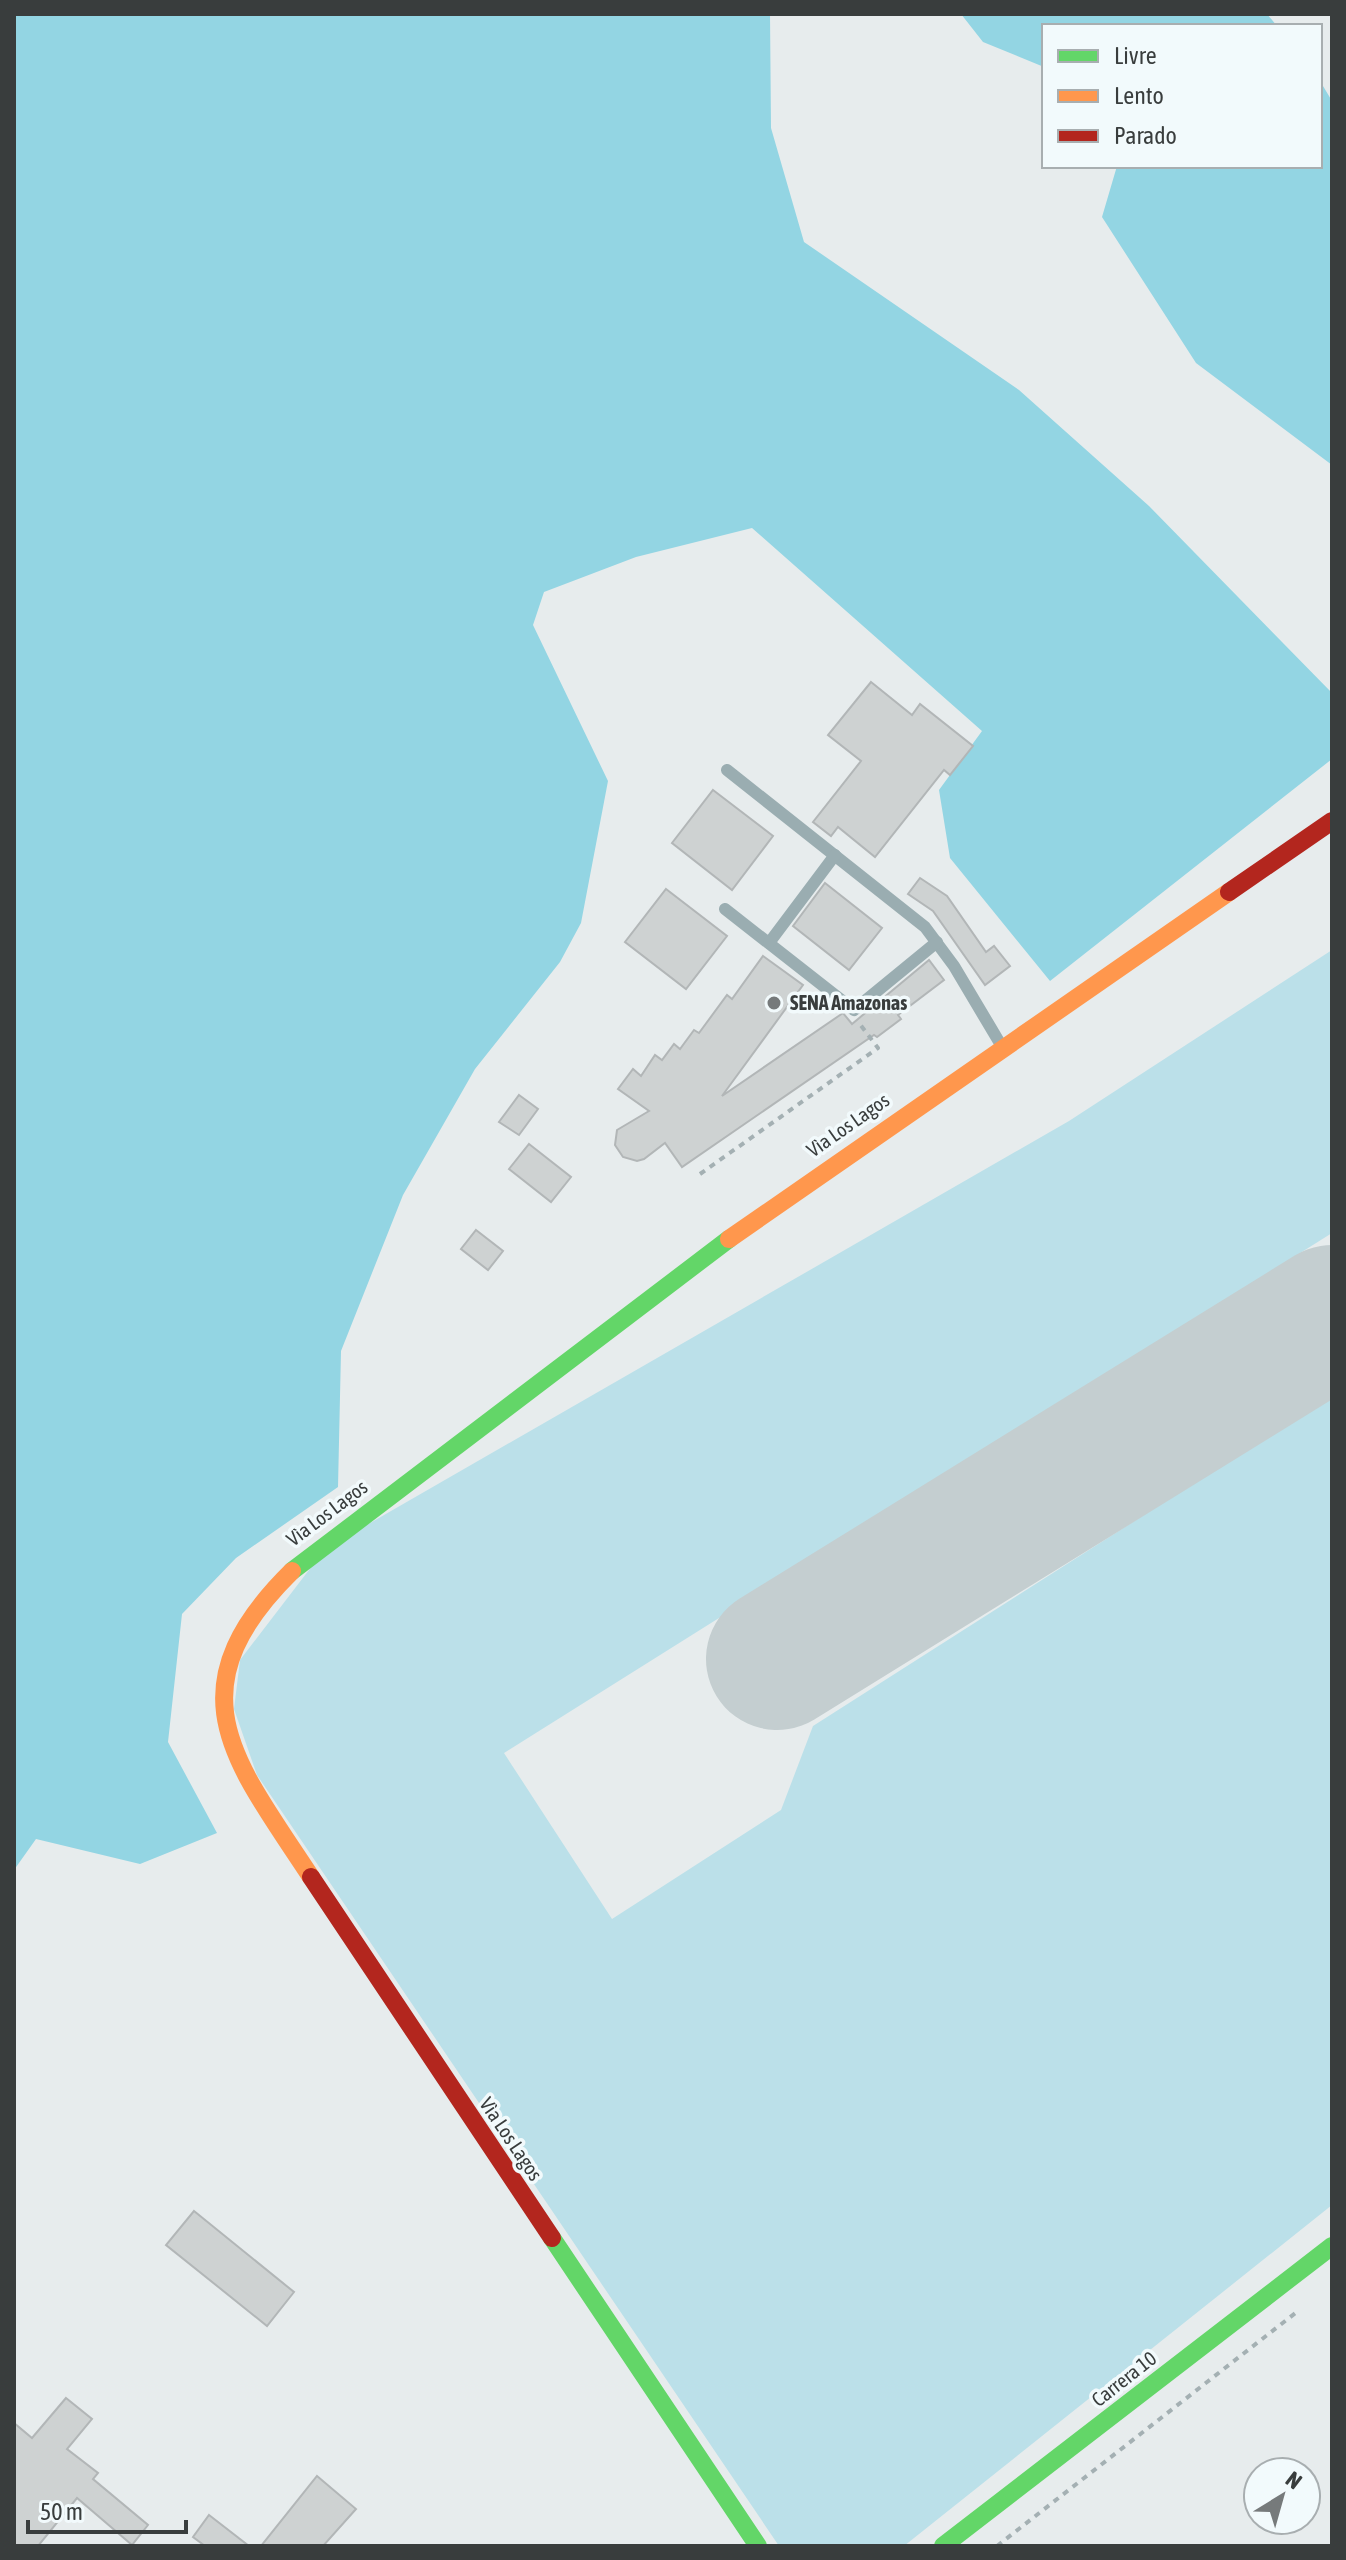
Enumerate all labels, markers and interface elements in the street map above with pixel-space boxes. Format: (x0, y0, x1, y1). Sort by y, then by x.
legend (1042, 24, 1322, 168)
text: Livre (1114, 42, 1157, 69)
text: Lento (1114, 82, 1164, 109)
text: Parado (1114, 122, 1177, 149)
place label: SENA Amazonas (790, 991, 907, 1014)
marker: SENA Amazonas (765, 994, 783, 1012)
street label: Vìa Los Lagos (802, 1088, 893, 1161)
street label: Vìa Los Lagos (282, 1475, 372, 1550)
street label: Vìa Los Lagos (475, 2093, 548, 2185)
street label: Carrera 10 (1087, 2346, 1161, 2411)
north arrow (1242, 2456, 1322, 2536)
text: N (1281, 2466, 1307, 2494)
scale bar (28, 2484, 186, 2534)
text: 50 m (40, 2498, 83, 2525)

